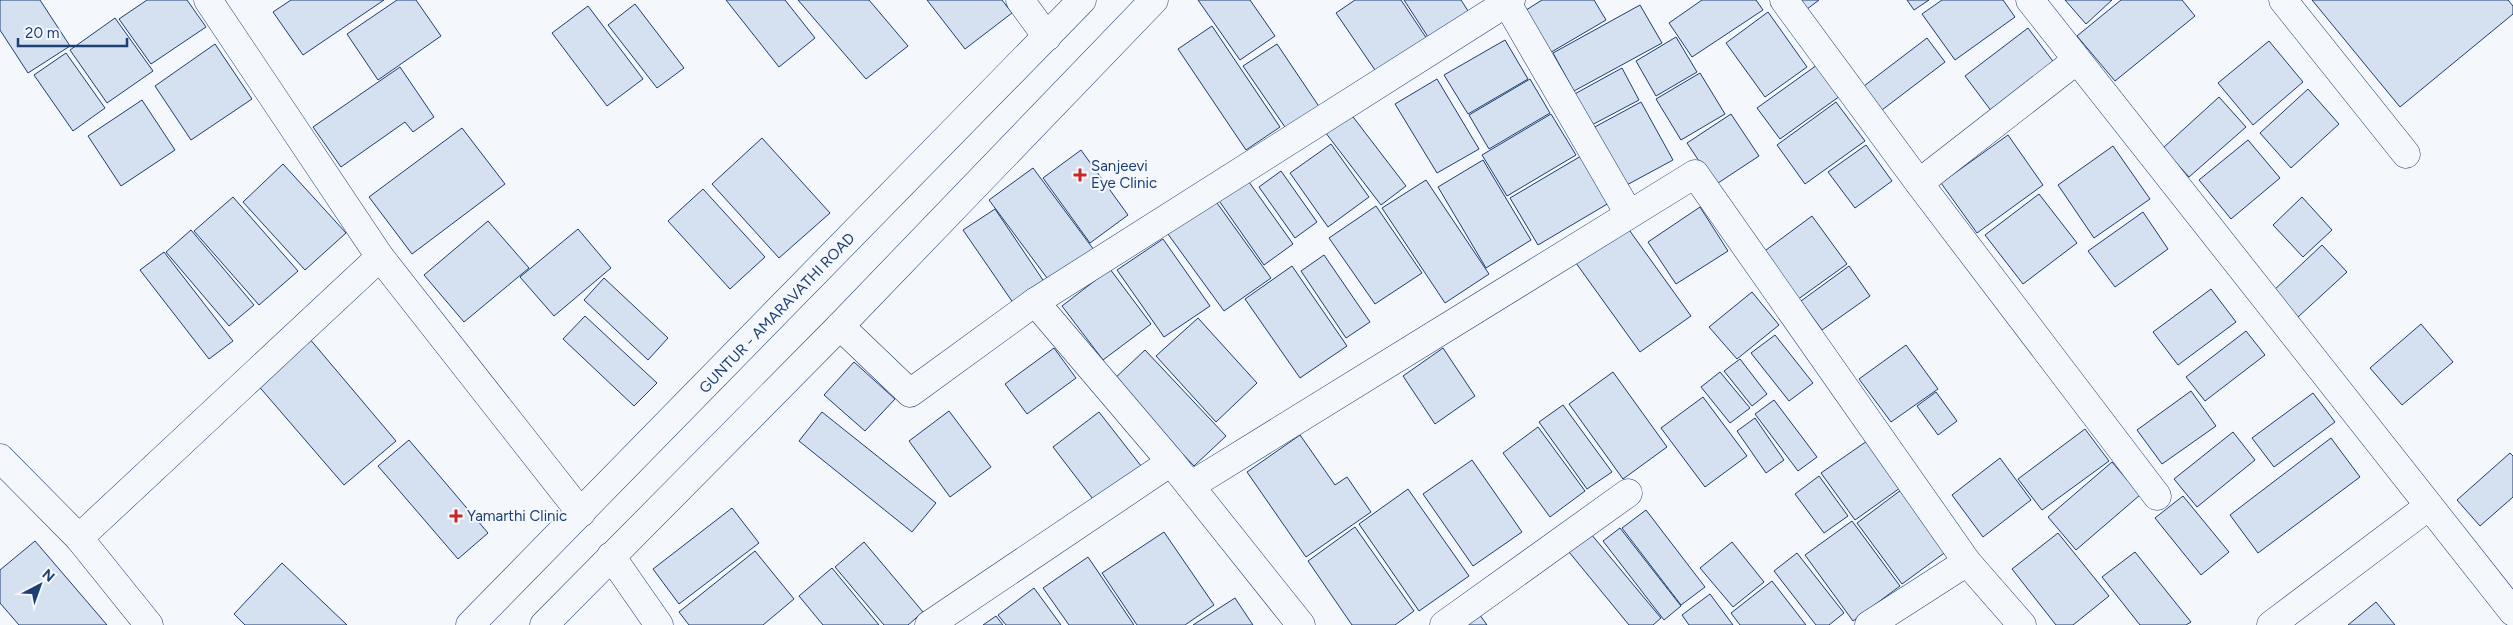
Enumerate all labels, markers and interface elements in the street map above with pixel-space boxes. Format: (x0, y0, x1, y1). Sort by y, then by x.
scale bar (18, 15, 126, 47)
text: 20 m (25, 24, 59, 42)
place label: Sanjeevi Eye Clinic (1091, 157, 1157, 192)
marker: Sanjeevi Eye Clinic (1073, 168, 1087, 182)
street label: GUNTUR - AMARAVATHI ROAD (696, 229, 858, 397)
place label: Yamarthi Clinic (467, 507, 567, 525)
marker: Yamarthi Clinic (449, 509, 463, 523)
north arrow (15, 560, 65, 610)
text: N (39, 566, 58, 586)

